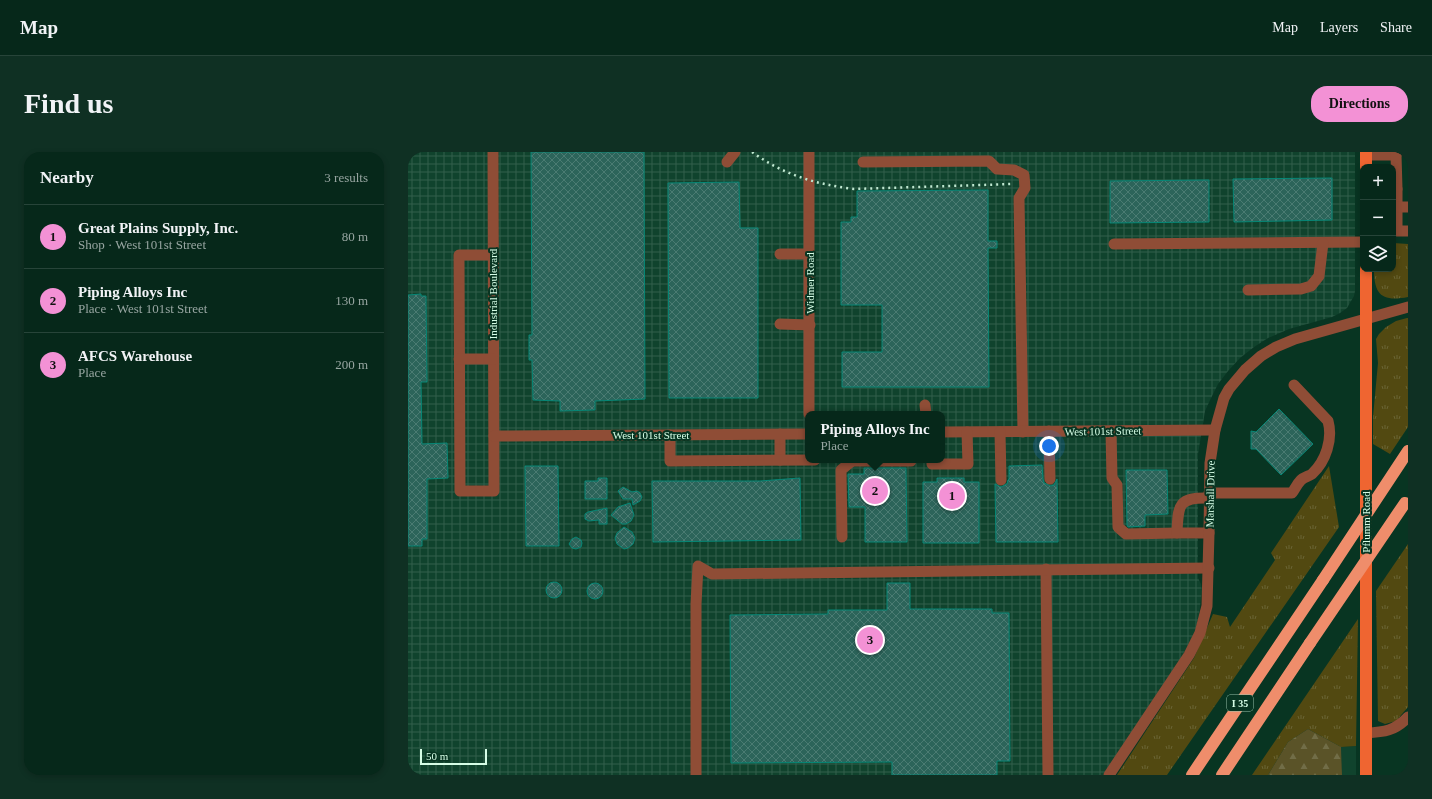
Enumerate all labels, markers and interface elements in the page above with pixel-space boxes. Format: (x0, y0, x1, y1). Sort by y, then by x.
text: Map (20, 17, 58, 38)
text: Map (1272, 20, 1298, 35)
text: Layers (1320, 20, 1358, 35)
text: Share (1380, 20, 1412, 35)
button: Directions (1311, 86, 1408, 122)
text: Find us (24, 88, 114, 119)
map controls (1360, 164, 1396, 272)
button: + (1360, 164, 1396, 200)
text: Nearby (40, 168, 94, 187)
text: 3 results (324, 170, 368, 185)
button: − (1360, 200, 1396, 236)
text: Great Plains Supply, Inc. (78, 220, 238, 236)
text: 1 (50, 229, 56, 244)
text: 80 m (342, 229, 368, 244)
button: layers (1360, 236, 1396, 272)
text: Shop · West 101st Street (78, 237, 206, 252)
street label: Industrial Boulevard (487, 248, 499, 339)
street label: Widmer Road (804, 252, 816, 314)
text: Piping Alloys Inc (78, 284, 187, 300)
text: 2 (50, 293, 56, 308)
text: 130 m (335, 293, 368, 308)
text: Place · West 101st Street (78, 301, 207, 316)
text: AFCS Warehouse (78, 348, 192, 364)
text: 3 (50, 357, 56, 372)
text: 200 m (335, 357, 368, 372)
text: Place (78, 365, 106, 380)
popup (805, 411, 945, 463)
text: Piping Alloys Inc (820, 421, 930, 437)
street label: West 101st Street (1065, 424, 1141, 438)
street label: West 101st Street (613, 429, 689, 441)
your location (1039, 436, 1059, 456)
text: Place (820, 438, 849, 453)
street label: Marshall Drive (1203, 460, 1217, 528)
pin: 2 (862, 476, 888, 506)
pin: 1 (939, 481, 965, 511)
street label: Pflumm Road (1360, 491, 1372, 553)
pin: 3 (857, 625, 883, 655)
road number: I 35 (1227, 695, 1253, 711)
scale bar (420, 747, 487, 766)
text: 50 m (426, 750, 448, 762)

